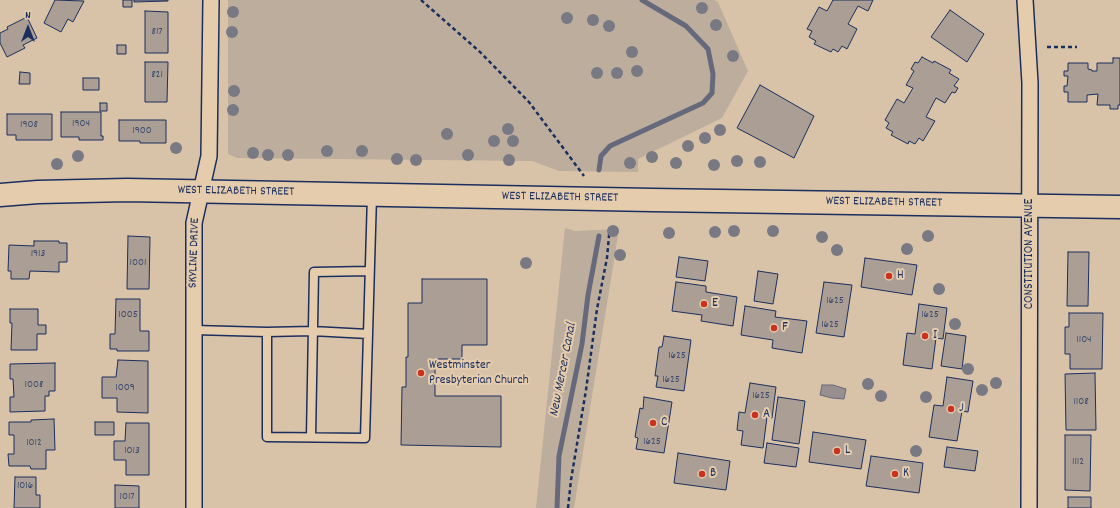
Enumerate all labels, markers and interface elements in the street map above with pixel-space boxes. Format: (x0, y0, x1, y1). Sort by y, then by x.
north arrow (8, 8, 48, 48)
text: N (25, 8, 31, 24)
house number: 817 (151, 25, 163, 39)
house number: 821 (151, 68, 163, 82)
house number: 1904 (72, 117, 90, 131)
house number: 1908 (20, 118, 38, 132)
house number: 1900 (132, 124, 152, 138)
street label: WEST ELIZABETH STREET (178, 183, 294, 201)
street label: WEST ELIZABETH STREET (502, 189, 618, 207)
street label: WEST ELIZABETH STREET (826, 194, 942, 212)
street label: CONSTITUTION AVENUE (1022, 199, 1038, 309)
street label: SKYLINE DRIVE (186, 218, 204, 288)
house number: 1913 (31, 247, 45, 261)
house number: 1001 (130, 256, 146, 270)
place label: H (897, 268, 904, 284)
marker: H (884, 271, 894, 281)
house number: 1625 (826, 294, 844, 308)
place label: E (712, 296, 718, 312)
marker: E (699, 299, 709, 309)
house number: 1005 (118, 308, 138, 322)
house number: 1625 (921, 308, 939, 322)
house number: 1625 (821, 318, 839, 332)
place label: F (782, 320, 788, 336)
water label: New Mercer Canal (547, 322, 581, 418)
marker: F (769, 323, 779, 333)
place label: I (933, 328, 937, 344)
marker: I (920, 331, 930, 341)
house number: 1104 (1076, 333, 1092, 347)
house number: 1625 (668, 349, 686, 363)
place label: Westminster Presbyterian Church (429, 358, 529, 389)
marker: Westminster Presbyterian Church (416, 368, 426, 378)
house number: 1625 (662, 373, 680, 387)
house number: 1008 (25, 378, 43, 392)
house number: 1009 (115, 381, 135, 395)
house number: 1625 (752, 389, 770, 403)
house number: 1108 (1073, 395, 1089, 409)
place label: J (959, 401, 964, 417)
marker: J (946, 404, 956, 414)
place label: A (763, 407, 770, 423)
marker: A (750, 410, 760, 420)
place label: C (661, 415, 667, 431)
marker: C (648, 418, 658, 428)
house number: 1625 (643, 435, 661, 449)
house number: 1012 (26, 436, 42, 450)
place label: L (845, 443, 850, 459)
house number: 1013 (124, 444, 140, 458)
marker: L (832, 446, 842, 456)
house number: 1112 (1072, 455, 1084, 469)
place label: B (710, 466, 716, 482)
place label: K (903, 466, 909, 482)
marker: B (697, 469, 707, 479)
marker: K (890, 469, 900, 479)
house number: 1016 (17, 479, 33, 493)
house number: 1017 (119, 490, 135, 504)

